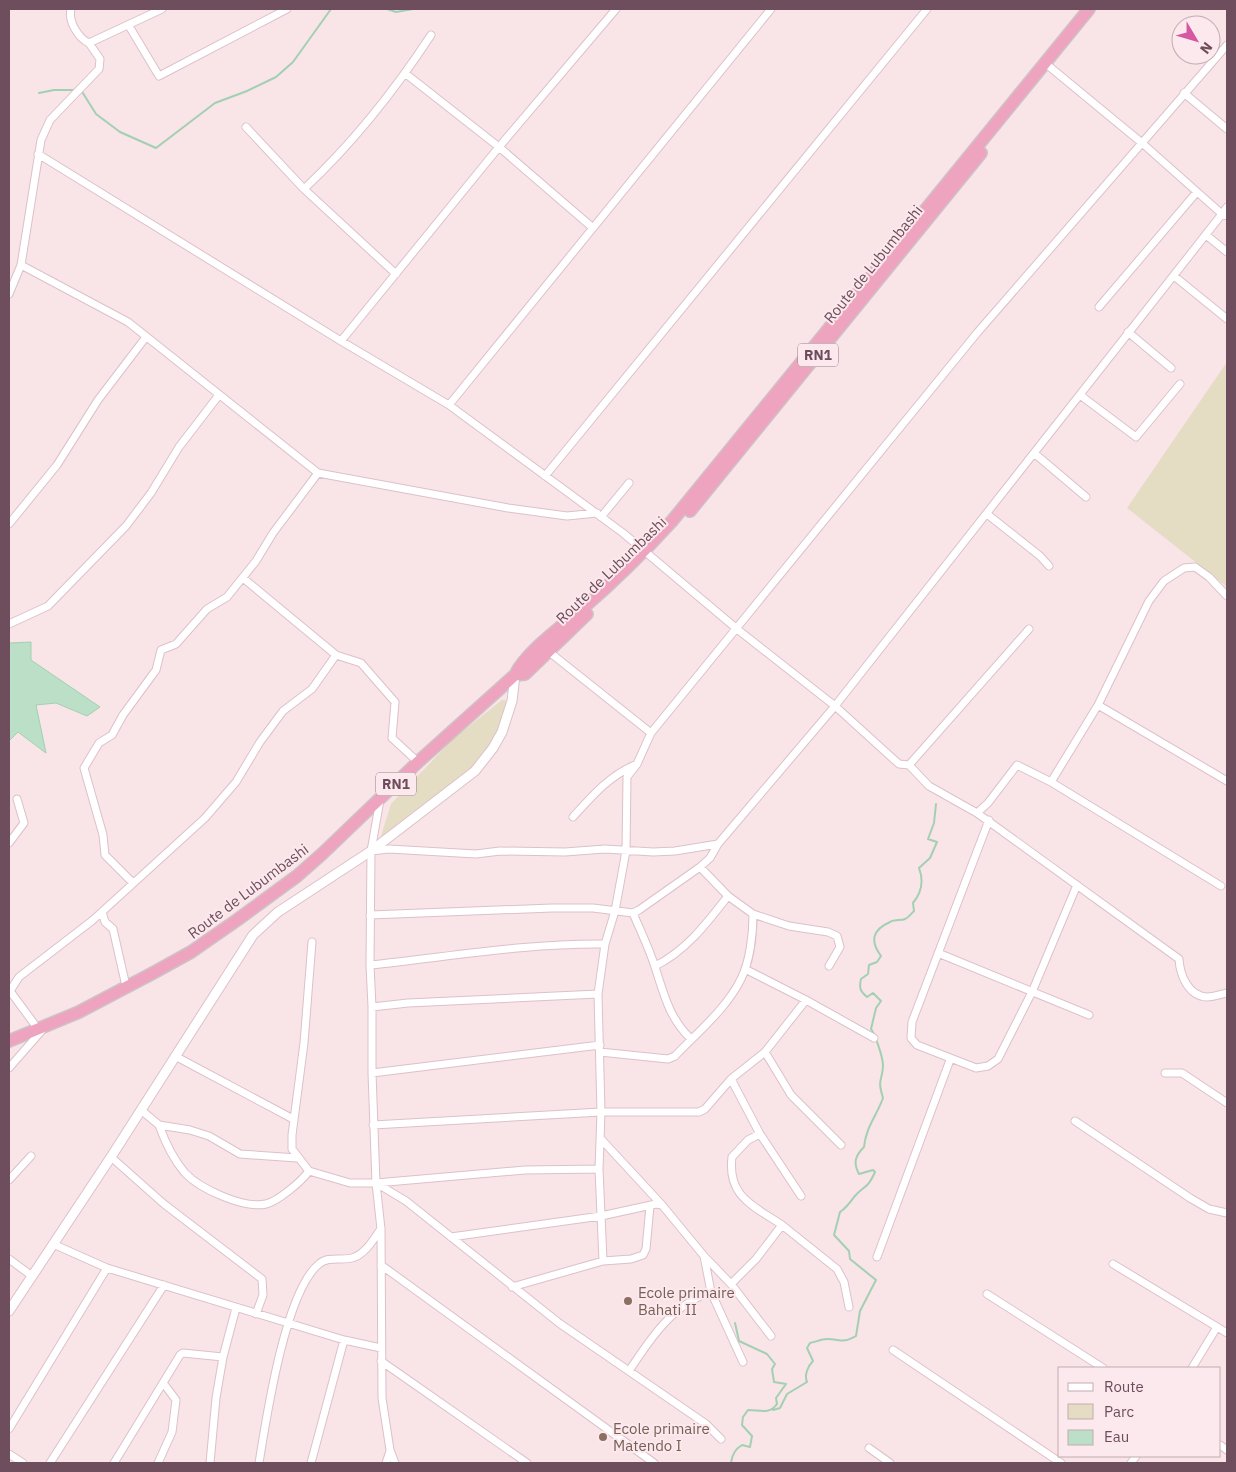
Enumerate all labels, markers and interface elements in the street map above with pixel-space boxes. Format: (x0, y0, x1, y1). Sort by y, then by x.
north arrow (1171, 15, 1221, 65)
text: N (1196, 38, 1216, 58)
street label: Route de Lubumbashi (820, 201, 926, 327)
road number: RN1 (798, 344, 838, 366)
street label: Route de Lubumbashi (552, 512, 670, 628)
road number: RN1 (376, 772, 416, 796)
street label: Route de Lubumbashi (184, 839, 312, 943)
place label: Ecole primaire Bahati II (638, 1283, 735, 1319)
marker: Ecole primaire Bahati II (622, 1295, 634, 1307)
legend (1058, 1367, 1221, 1457)
text: Route (1104, 1377, 1144, 1396)
text: Parc (1104, 1402, 1134, 1421)
place label: Ecole primaire Matendo I (613, 1419, 710, 1455)
text: Eau (1104, 1427, 1129, 1446)
marker: Ecole primaire Matendo I (597, 1431, 609, 1443)

